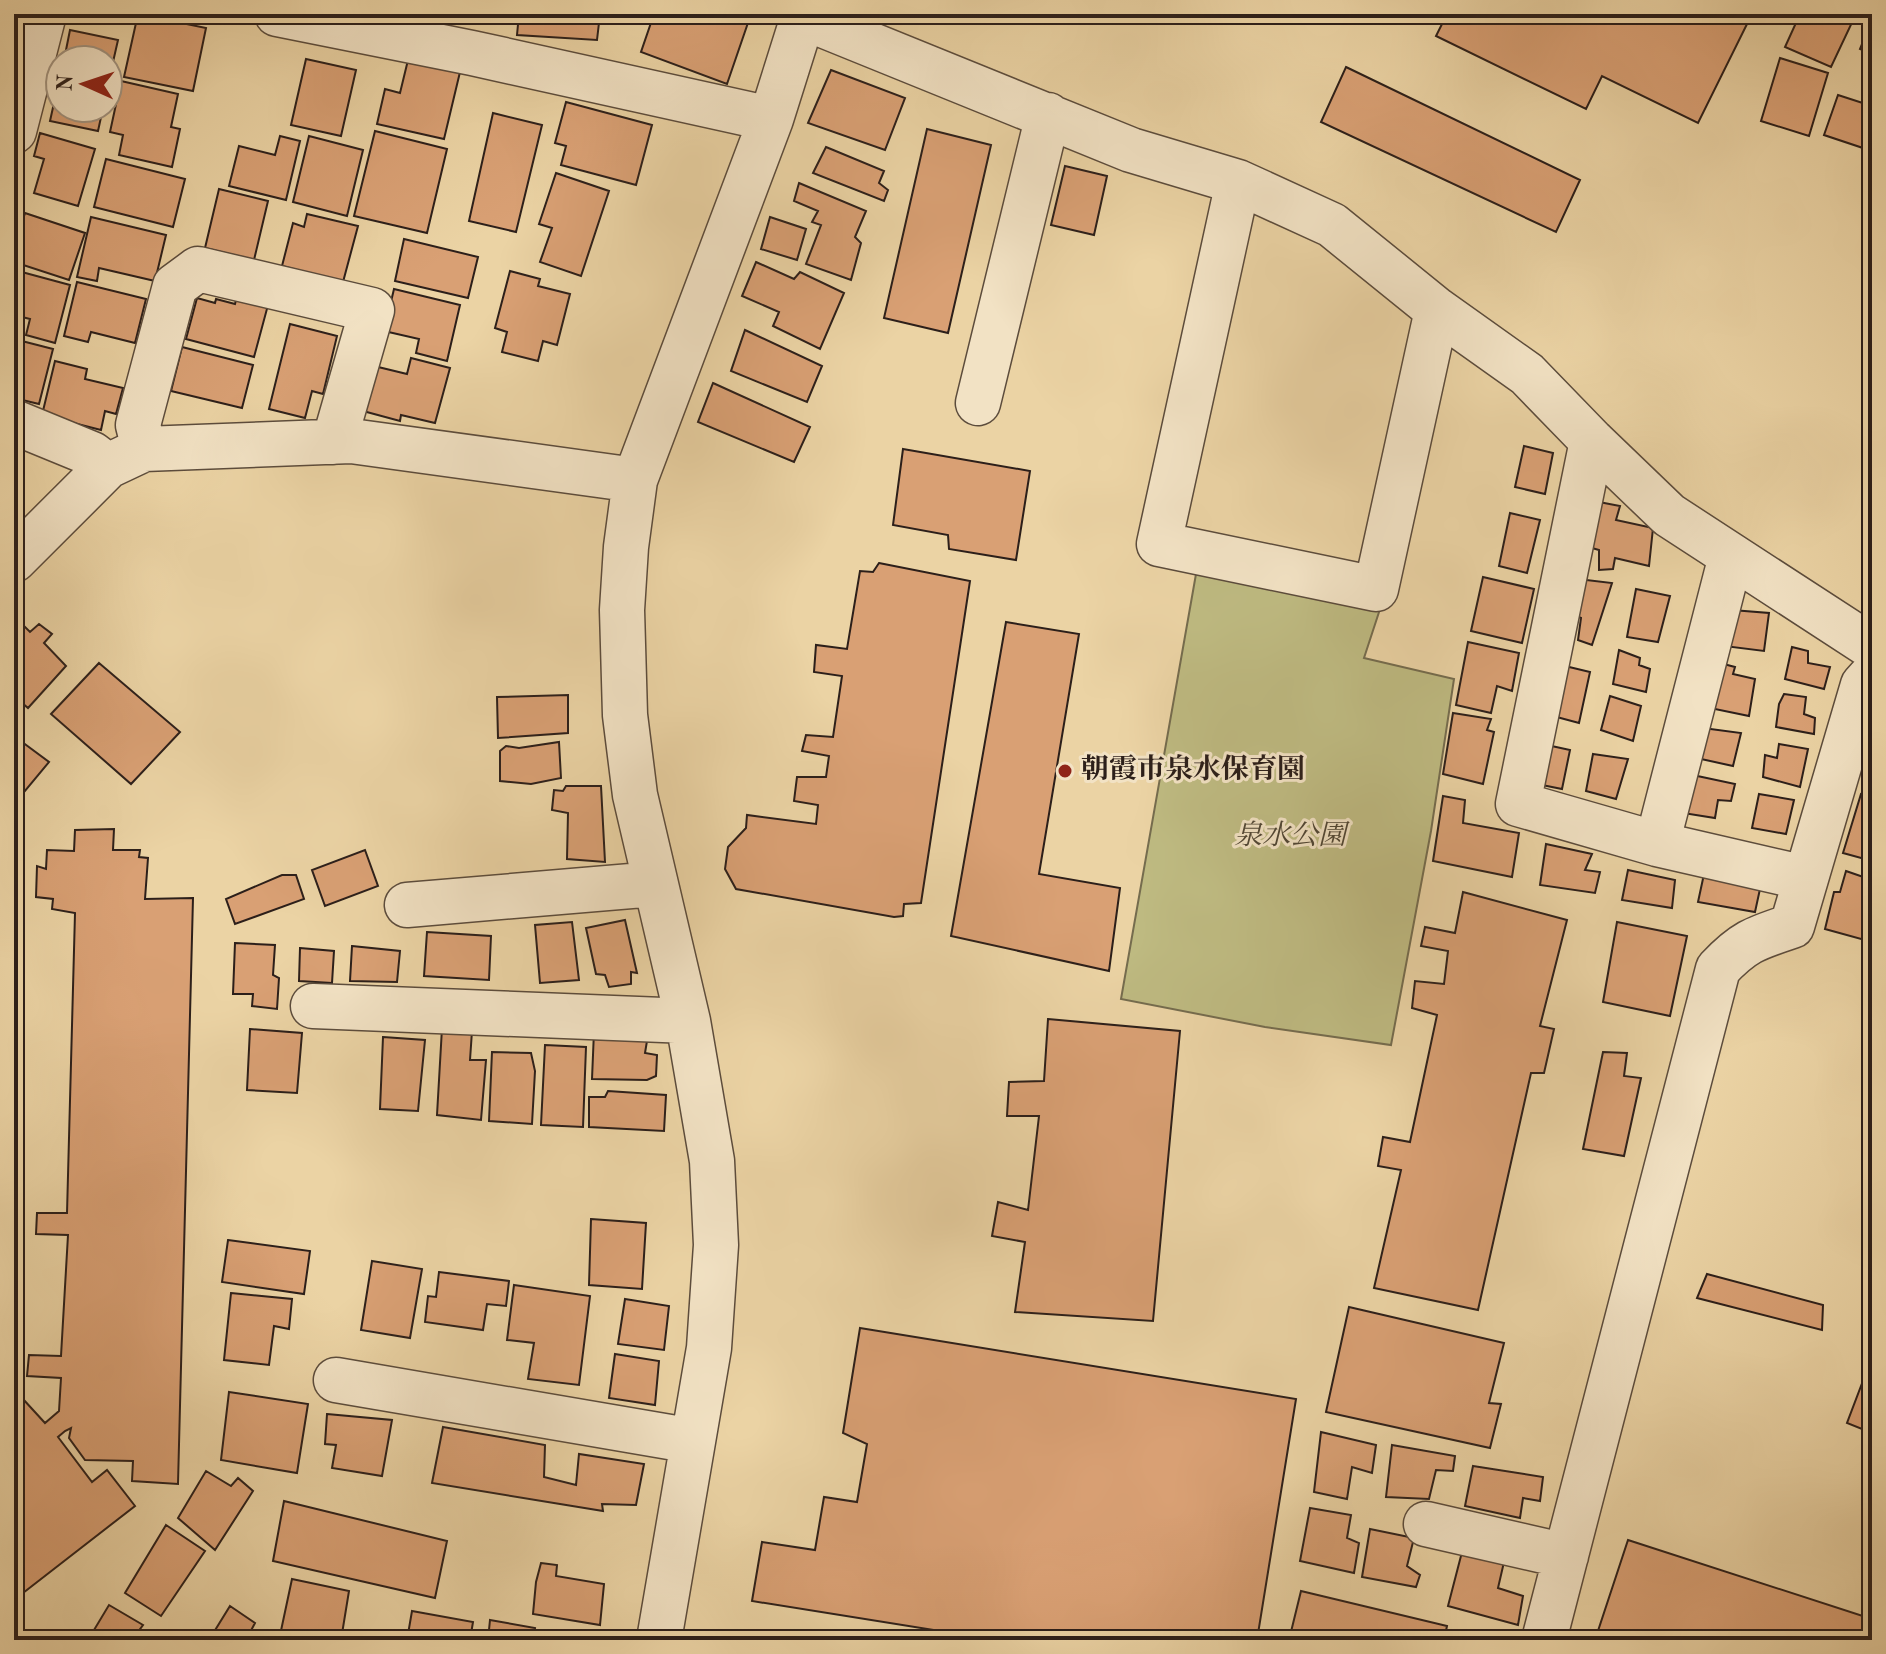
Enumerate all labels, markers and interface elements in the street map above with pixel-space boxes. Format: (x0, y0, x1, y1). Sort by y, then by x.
north arrow (44, 44, 124, 124)
text: N (55, 74, 77, 92)
place label: 朝霞市泉水保育園 (1081, 754, 1305, 785)
marker: 朝霞市泉水保育園 (1056, 762, 1074, 780)
park label: 泉水公園 (1234, 820, 1350, 851)

